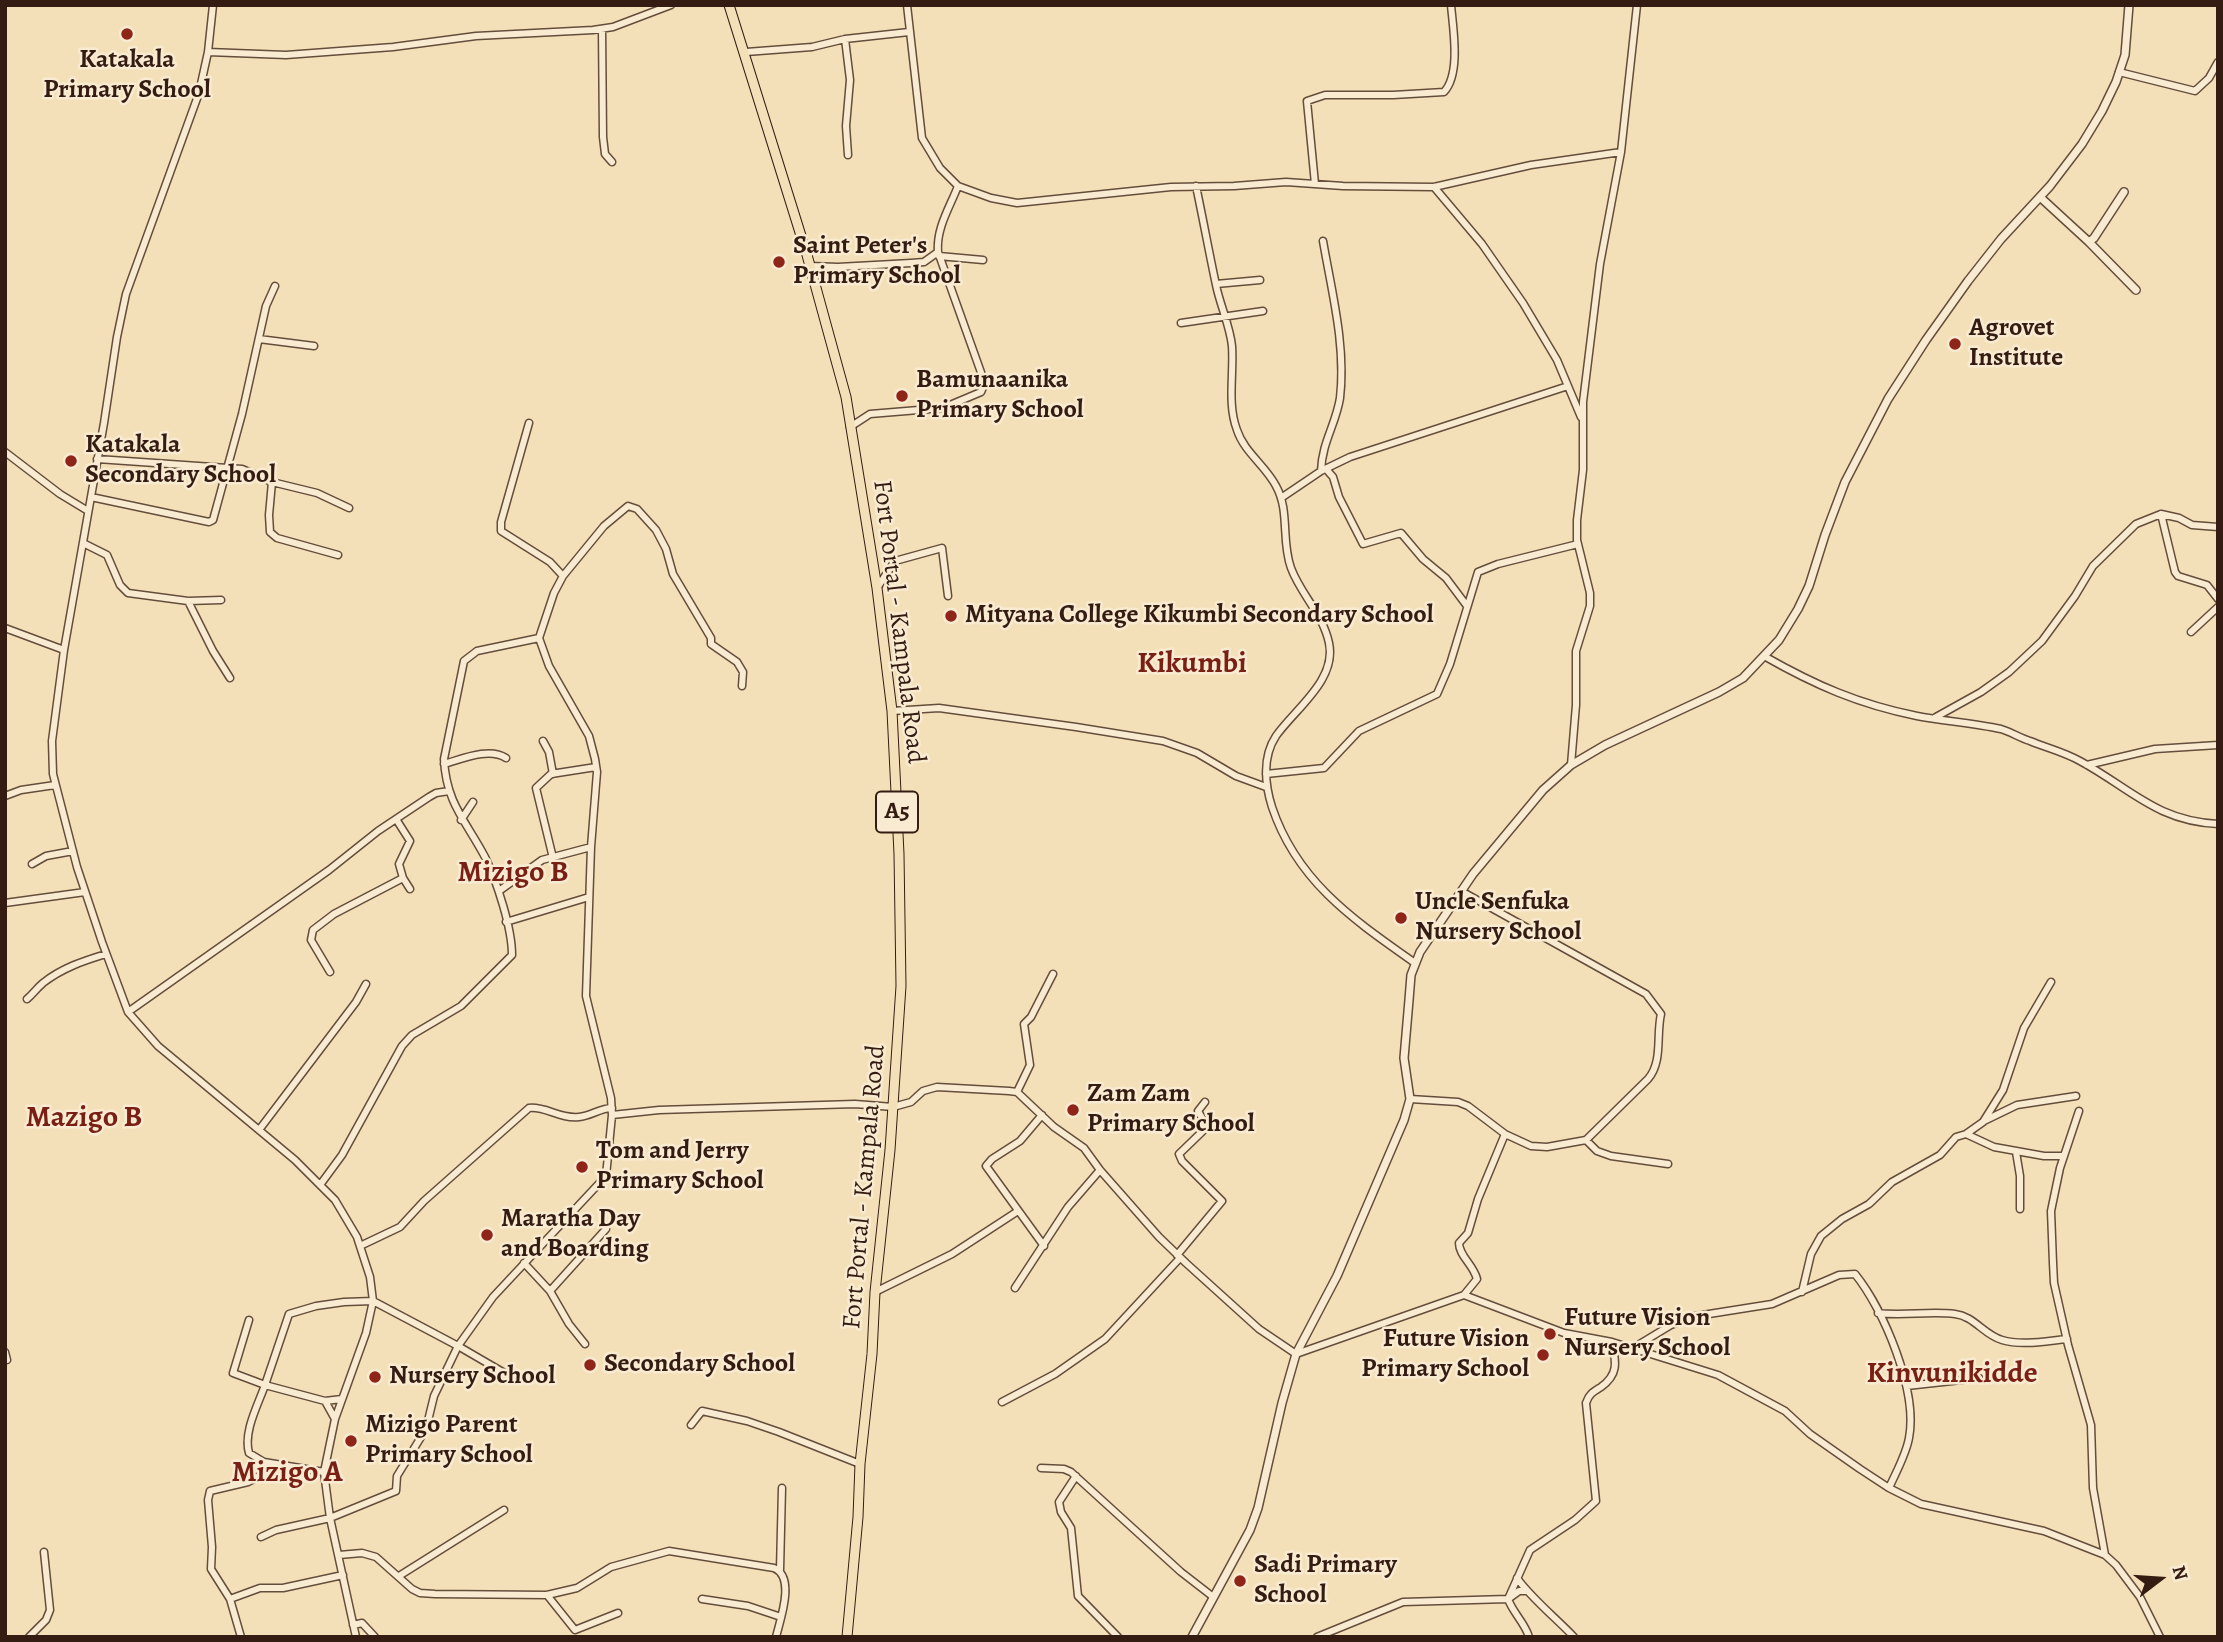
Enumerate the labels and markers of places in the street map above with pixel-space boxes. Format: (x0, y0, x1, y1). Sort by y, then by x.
marker: Katakala Primary School (119, 26, 135, 42)
place label: Katakala Primary School (43, 45, 211, 106)
place label: Saint Peter's Primary School (793, 231, 961, 292)
marker: Saint Peter's Primary School (771, 254, 787, 270)
place label: Agrovet Institute (1969, 313, 2063, 374)
marker: Agrovet Institute (1947, 336, 1963, 352)
place label: Bamunaanika Primary School (916, 365, 1084, 426)
marker: Bamunaanika Primary School (894, 388, 910, 404)
place label: Katakala Secondary School (85, 430, 276, 492)
marker: Katakala Secondary School (63, 453, 79, 469)
place label: Mityana College Kikumbi Secondary School (965, 600, 1434, 632)
marker: Mityana College Kikumbi Secondary School (943, 608, 959, 624)
place label: Uncle Senfuka Nursery School (1415, 887, 1581, 948)
marker: Uncle Senfuka Nursery School (1393, 910, 1409, 926)
place label: Zam Zam Primary School (1087, 1079, 1255, 1140)
marker: Zam Zam Primary School (1065, 1102, 1081, 1118)
place label: Tom and Jerry Primary School (596, 1136, 764, 1198)
marker: Tom and Jerry Primary School (574, 1159, 590, 1175)
place label: Maratha Day and Boarding (501, 1204, 649, 1266)
marker: Maratha Day and Boarding (479, 1227, 495, 1243)
place label: Future Vision Nursery School (1564, 1303, 1730, 1364)
place label: Future Vision Primary School (1361, 1324, 1529, 1386)
marker: Future Vision Nursery School (1542, 1326, 1558, 1342)
marker: Future Vision Primary School (1535, 1347, 1551, 1363)
place label: Secondary School (604, 1349, 795, 1381)
marker: Secondary School (582, 1357, 598, 1373)
place label: Nursery School (389, 1361, 555, 1393)
marker: Nursery School (367, 1369, 383, 1385)
place label: Mizigo Parent Primary School (365, 1410, 533, 1472)
marker: Mizigo Parent Primary School (343, 1433, 359, 1449)
place label: Sadi Primary School (1254, 1550, 1397, 1612)
marker: Sadi Primary School (1232, 1573, 1248, 1589)

